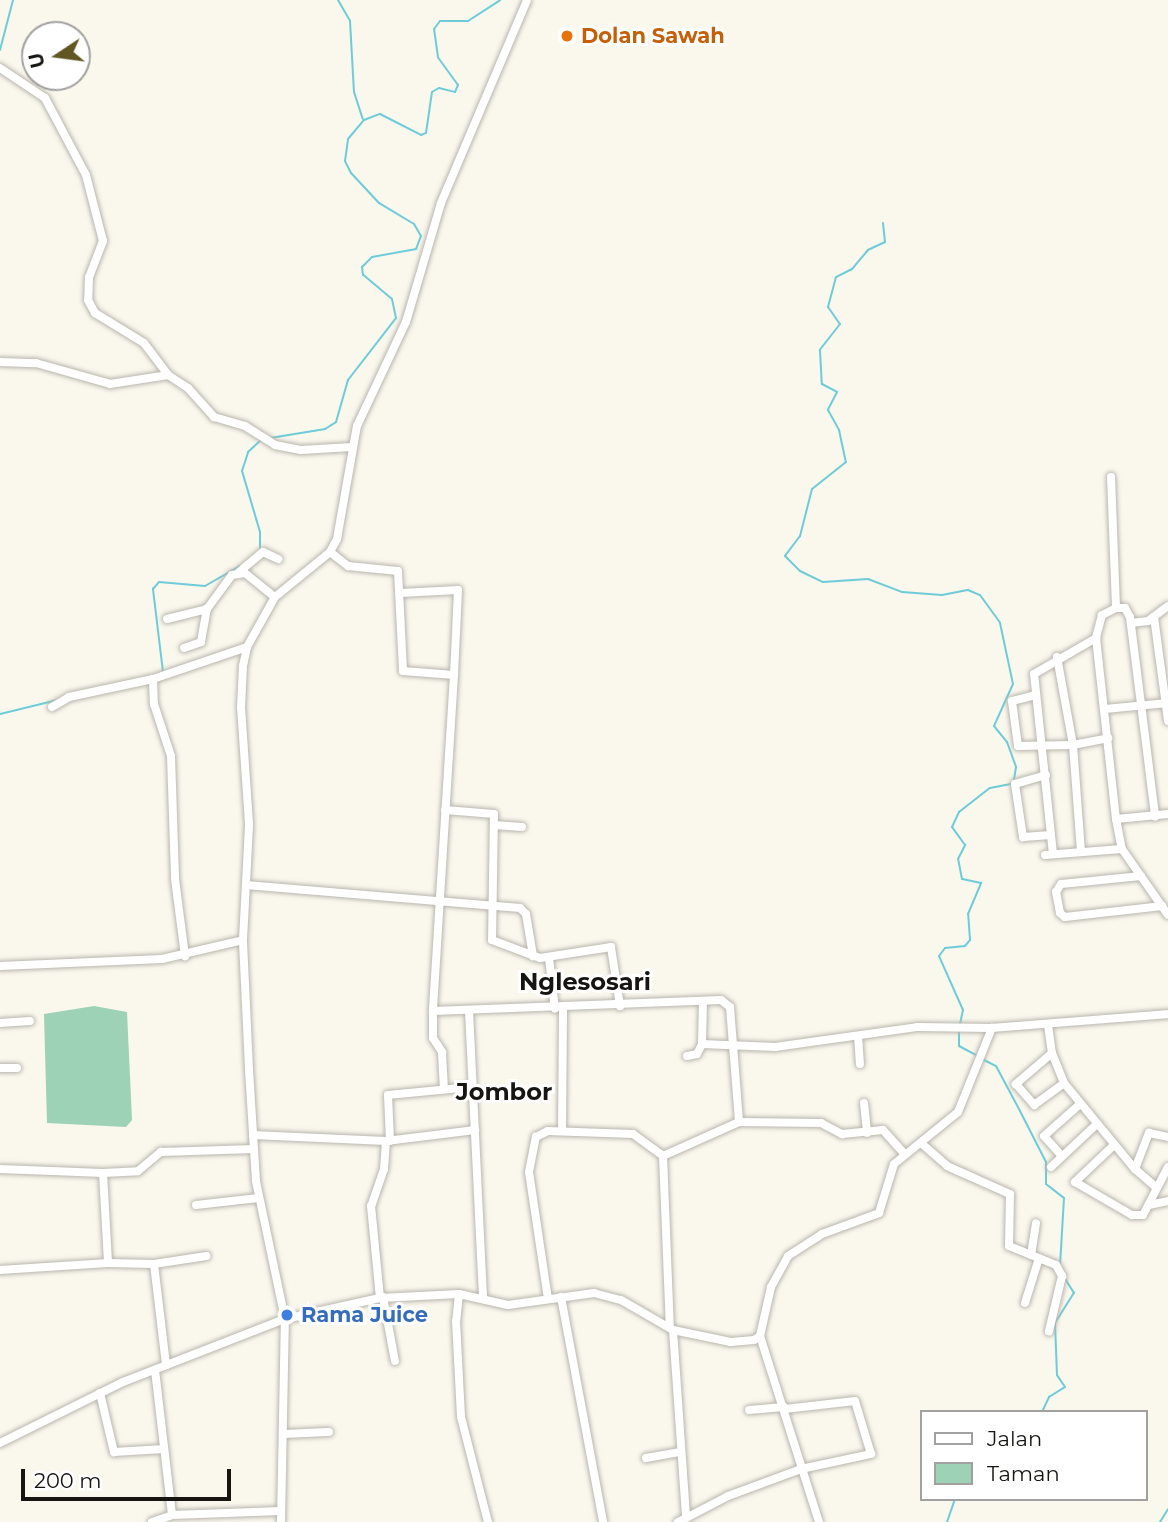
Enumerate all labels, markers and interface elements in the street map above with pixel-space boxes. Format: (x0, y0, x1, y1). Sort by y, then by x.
north arrow (21, 21, 91, 91)
place label: Dolan Sawah (581, 23, 725, 49)
marker: Dolan Sawah (559, 28, 575, 44)
text: U (24, 51, 50, 70)
district label: Nglesosari (519, 968, 651, 996)
district label: Jombor (456, 1078, 552, 1106)
place label: Rama Juice (301, 1302, 428, 1328)
marker: Rama Juice (279, 1307, 295, 1323)
legend (920, 1410, 1147, 1501)
text: Jalan (987, 1426, 1042, 1451)
scale bar (24, 1456, 234, 1500)
text: Taman (987, 1461, 1060, 1486)
text: 200 m (34, 1468, 101, 1493)

